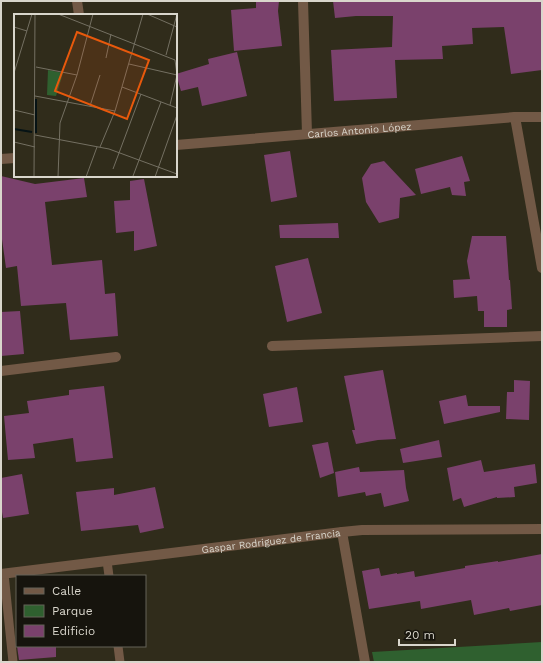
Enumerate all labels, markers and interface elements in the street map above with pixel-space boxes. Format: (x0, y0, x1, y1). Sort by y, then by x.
inset map (14, 14, 177, 177)
street label: Carlos Antonio López (307, 121, 412, 140)
street label: Gaspar Rodriguez de Francia (201, 527, 341, 555)
legend (16, 575, 146, 647)
text: Calle (52, 584, 81, 598)
text: Parque (52, 604, 93, 618)
scale bar (399, 621, 455, 647)
text: Edificio (52, 624, 95, 638)
text: 20 m (405, 628, 435, 642)

